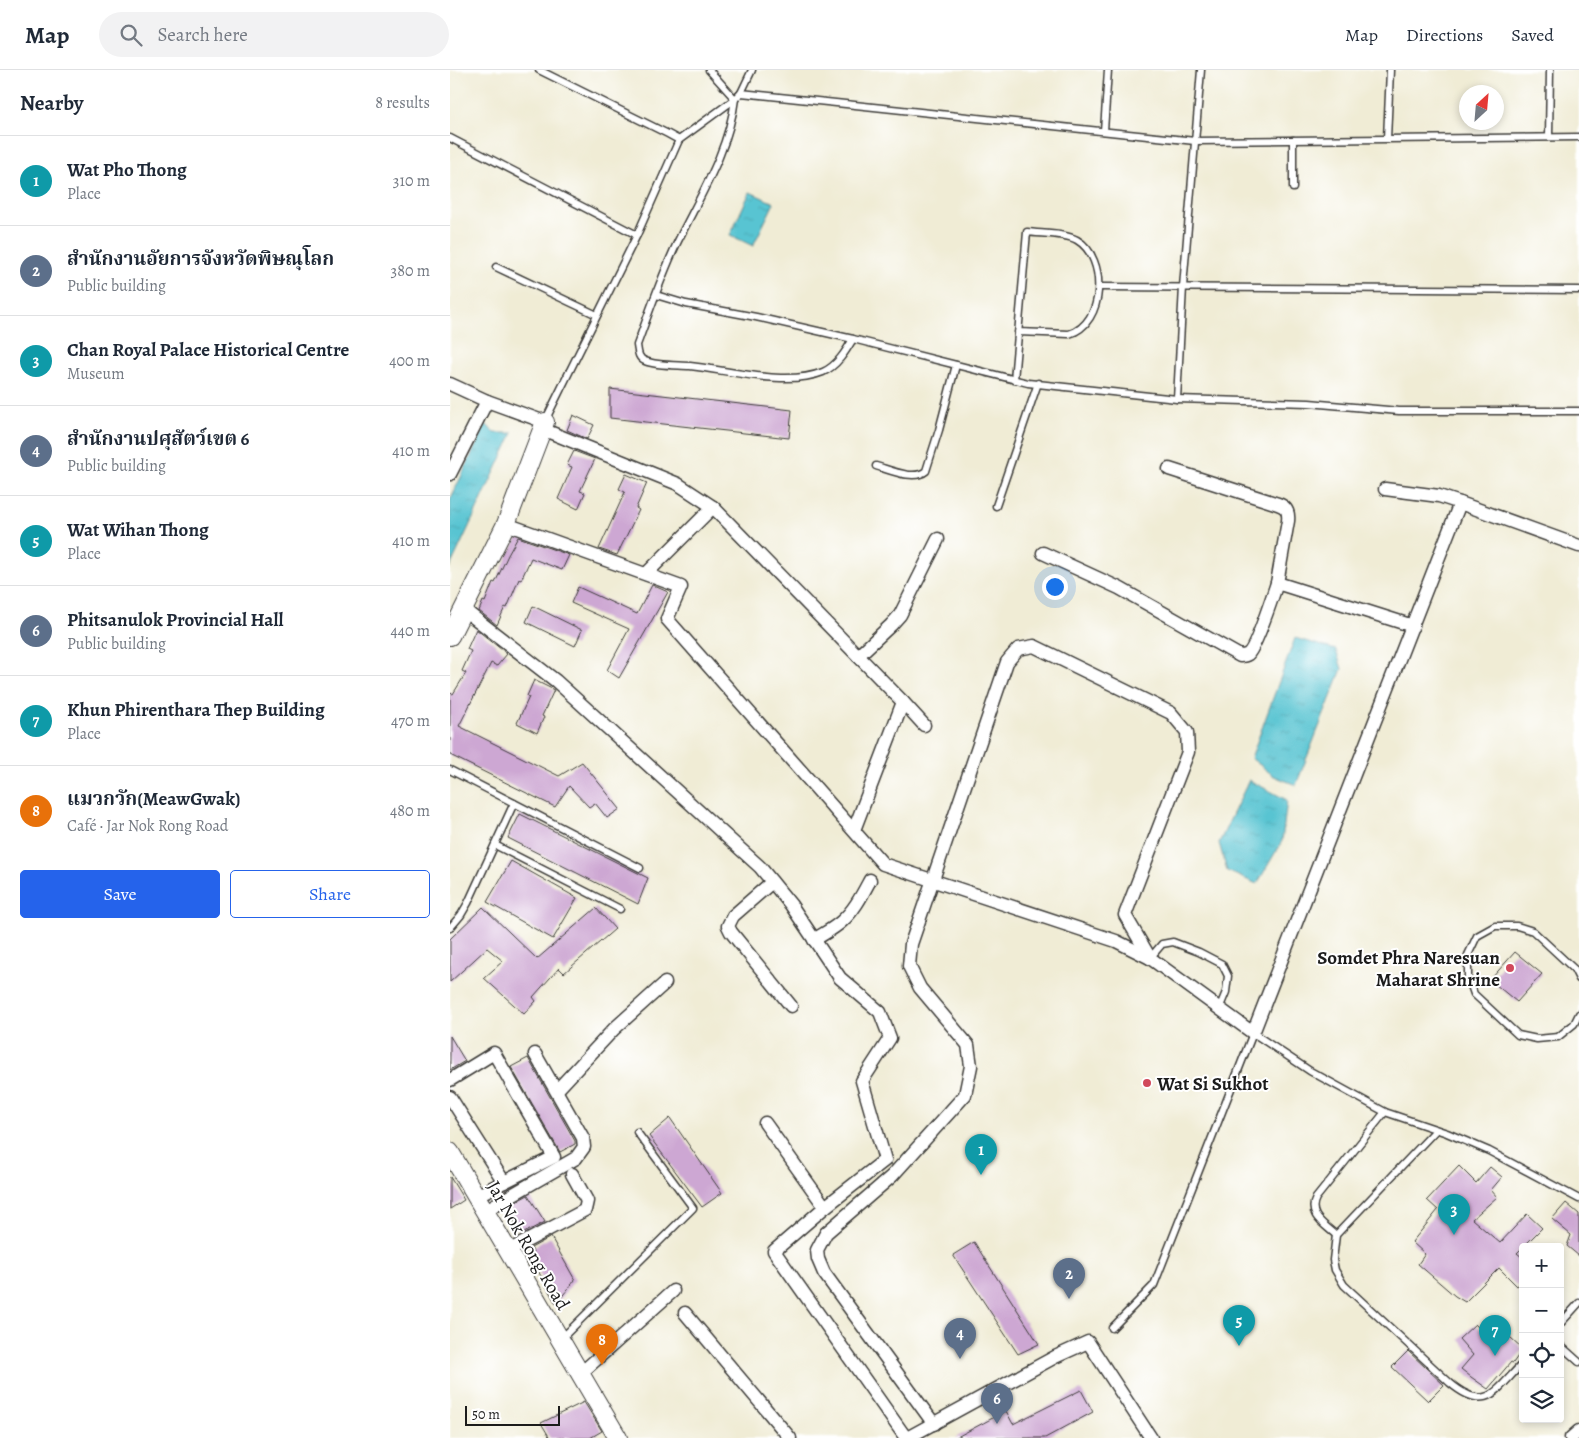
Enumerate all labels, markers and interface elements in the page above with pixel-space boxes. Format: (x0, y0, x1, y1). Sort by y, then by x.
search box (99, 12, 449, 57)
text: Map (25, 19, 69, 51)
icon: search (117, 21, 145, 49)
text: Search here (157, 22, 248, 48)
text: Map (1345, 23, 1378, 47)
text: Directions (1406, 23, 1483, 47)
text: Saved (1511, 23, 1554, 47)
north arrow (1459, 85, 1504, 130)
text: Nearby (20, 89, 83, 117)
text: 8 results (375, 92, 430, 114)
text: Wat Pho Thong (67, 157, 187, 183)
text: 1 (33, 170, 39, 192)
text: 310 m (393, 170, 430, 192)
text: Place (67, 183, 101, 205)
text: สำนักงานอัยการจังหวัดพิษณุโลก (67, 246, 334, 272)
text: 2 (32, 260, 40, 282)
text: 380 m (391, 260, 430, 282)
text: Public building (67, 275, 166, 297)
text: Chan Royal Palace Historical Centre (67, 337, 349, 363)
text: 3 (33, 350, 39, 372)
text: 400 m (389, 350, 430, 372)
text: Museum (67, 363, 124, 385)
text: สำนักงานปศุสัตว์เขต 6 (67, 426, 249, 452)
text: 4 (32, 440, 40, 462)
text: 410 m (392, 440, 430, 462)
text: Public building (67, 455, 166, 477)
text: Wat Wihan Thong (67, 517, 209, 543)
text: 5 (33, 530, 39, 552)
text: 410 m (392, 530, 430, 552)
text: Place (67, 543, 101, 565)
your location (1042, 574, 1068, 600)
text: Phitsanulok Provincial Hall (67, 607, 284, 633)
text: 6 (32, 620, 40, 642)
text: 440 m (390, 620, 430, 642)
text: Public building (67, 633, 166, 655)
text: Khun Phirenthara Thep Building (67, 697, 325, 723)
text: 7 (33, 710, 39, 732)
text: 470 m (391, 710, 430, 732)
text: Place (67, 723, 101, 745)
text: แมวกวัก(MeawGwak) (67, 786, 241, 812)
text: 8 (32, 800, 40, 822)
text: 480 m (390, 800, 430, 822)
text: Café · Jar Nok Rong Road (67, 815, 228, 837)
button: Save (20, 870, 220, 918)
button: Share (230, 870, 430, 918)
place label: Somdet Phra Naresuan Maharat Shrine (1317, 945, 1500, 993)
marker: Somdet Phra Naresuan Maharat Shrine (1504, 962, 1516, 974)
place label: Wat Si Sukhot (1156, 1071, 1269, 1097)
marker: Wat Si Sukhot (1141, 1077, 1153, 1089)
pin: 1 (965, 1134, 997, 1175)
street label: Jar Nok Rong Road (481, 1176, 576, 1316)
pin: 3 (1438, 1194, 1470, 1235)
map controls (1519, 1243, 1564, 1423)
button: + (1519, 1243, 1564, 1288)
pin: 2 (1053, 1258, 1085, 1299)
button: − (1519, 1288, 1564, 1333)
pin: 5 (1223, 1305, 1255, 1346)
pin: 7 (1479, 1315, 1511, 1356)
pin: 4 (944, 1318, 976, 1359)
pin: 8 (586, 1324, 618, 1365)
button: locate (1519, 1333, 1564, 1378)
button: layers (1519, 1378, 1564, 1423)
pin: 6 (981, 1383, 1013, 1424)
scale bar (465, 1403, 560, 1426)
text: 50 m (472, 1405, 500, 1424)

